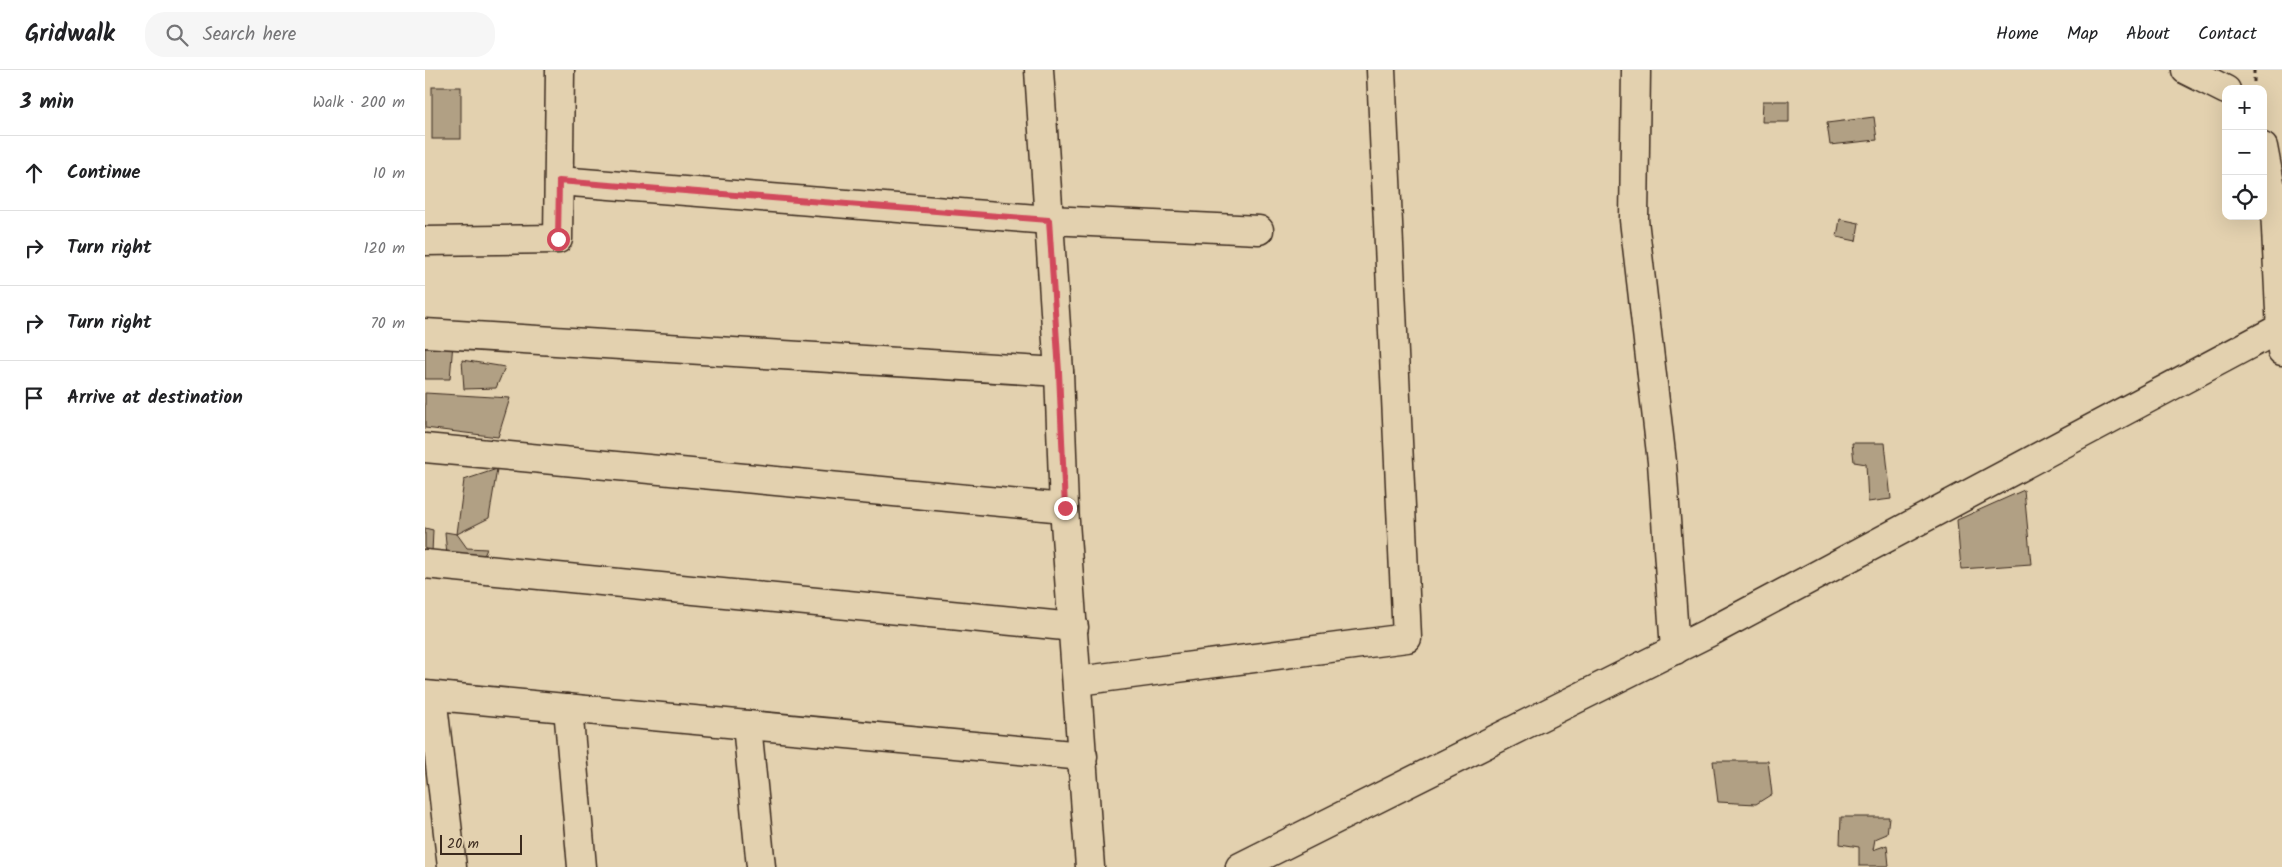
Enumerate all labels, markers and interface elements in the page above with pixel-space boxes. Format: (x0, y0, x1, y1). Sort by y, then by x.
search box (145, 12, 495, 57)
text: Gridwalk (25, 15, 115, 54)
text: Search here (203, 20, 296, 50)
text: Home (1996, 20, 2039, 49)
text: Map (2067, 20, 2098, 49)
text: About (2126, 20, 2170, 49)
text: Contact (2198, 20, 2257, 49)
icon: search (163, 21, 191, 49)
map controls (2222, 85, 2267, 220)
button: + (2222, 85, 2267, 130)
text: 3 min (20, 86, 74, 119)
text: Walk · 200 m (312, 90, 405, 115)
button: − (2222, 130, 2267, 175)
text: Continue (67, 158, 140, 188)
icon: ahead (20, 159, 48, 187)
text: 10 m (373, 161, 405, 186)
button: locate (2222, 175, 2267, 220)
route start (547, 228, 570, 251)
text: Turn right (67, 233, 152, 263)
icon: right (20, 234, 48, 262)
text: 120 m (364, 236, 405, 261)
text: Turn right (67, 308, 152, 338)
icon: right (20, 309, 48, 337)
text: 70 m (370, 311, 405, 336)
text: Arrive at destination (67, 383, 243, 413)
icon: arrive (20, 384, 48, 412)
route end (1054, 497, 1077, 520)
scale bar (440, 832, 523, 855)
text: 20 m (447, 833, 479, 855)

